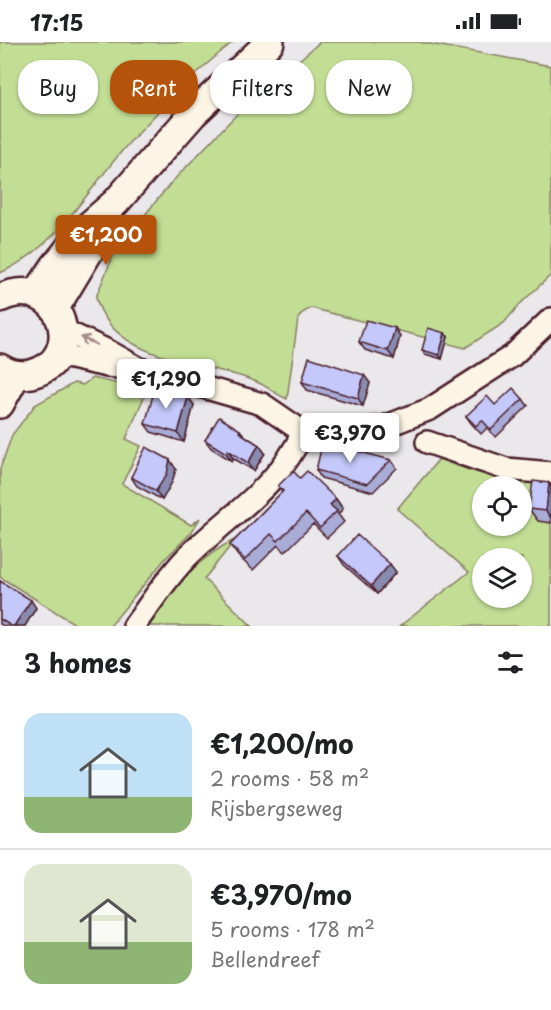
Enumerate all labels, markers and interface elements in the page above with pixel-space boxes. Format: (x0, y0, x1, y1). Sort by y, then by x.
text: 17:15 (30, 5, 84, 38)
chip: Buy (18, 60, 98, 114)
chip: Rent (110, 60, 198, 114)
chip: Filters (210, 60, 314, 114)
chip: New (326, 60, 412, 114)
pin: €1,200 (57, 215, 155, 266)
text: €1,200 (70, 219, 142, 249)
one-way arrow (80, 335, 98, 347)
pin: €1,290 (117, 359, 215, 410)
text: €1,290 (131, 363, 201, 393)
pin: €3,970 (301, 413, 399, 464)
text: €3,970 (314, 417, 386, 447)
map controls (472, 476, 532, 608)
button: locate (472, 476, 532, 536)
button: layers (472, 548, 532, 608)
text: 3 homes (24, 643, 131, 682)
icon: filters (494, 646, 527, 679)
text: €1,200/mo (210, 724, 354, 763)
icon: home (72, 737, 144, 809)
text: 2 rooms · 58 m² (210, 763, 369, 793)
text: Rijsbergseweg (210, 793, 343, 823)
text: €3,970/mo (210, 875, 352, 914)
icon: home (72, 888, 144, 960)
text: 5 rooms · 178 m² (210, 914, 375, 944)
text: Bellendreef (210, 944, 320, 974)

